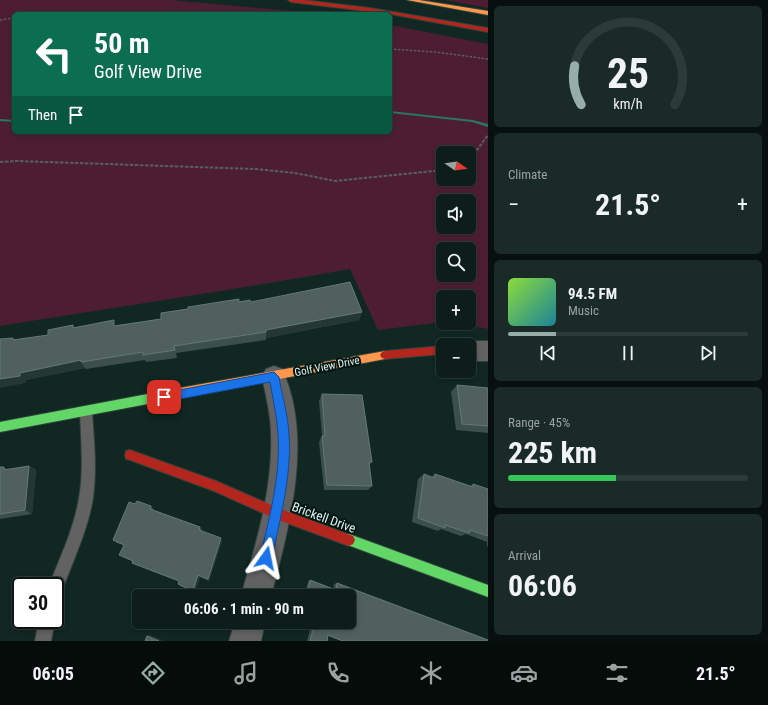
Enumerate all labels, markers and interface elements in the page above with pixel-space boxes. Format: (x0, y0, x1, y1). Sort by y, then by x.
text: 50 m (94, 27, 150, 60)
icon: left (28, 28, 80, 80)
text: 25 (607, 48, 649, 97)
text: Golf View Drive (94, 61, 202, 82)
text: km/h (613, 95, 643, 111)
icon: arrive (65, 104, 87, 126)
text: Then (28, 106, 57, 124)
north arrow (436, 146, 476, 186)
map controls (436, 146, 476, 378)
text: Climate (508, 167, 547, 182)
text: 21.5° (595, 187, 661, 222)
text: − (508, 192, 519, 217)
text: + (737, 192, 748, 217)
button: sound (436, 194, 476, 234)
button: search (436, 242, 476, 282)
text: 94.5 FM (568, 285, 617, 303)
button: + (436, 290, 476, 330)
text: Music (568, 303, 599, 318)
button: − (436, 338, 476, 378)
icon: previous (537, 342, 559, 364)
icon: pause (617, 342, 639, 364)
icon: next (697, 342, 719, 364)
street label: Golf View Drive (293, 354, 361, 379)
pin (147, 380, 181, 414)
icon: arrive (153, 386, 175, 408)
text: Range · 45% (508, 415, 570, 430)
text: 225 km (508, 435, 597, 470)
street label: Brickell Drive (290, 499, 358, 536)
position arrow (245, 537, 287, 579)
text: Arrival (508, 548, 541, 563)
text: 06:06 (508, 568, 577, 603)
speed limit sign: 30 (12, 577, 64, 629)
text: 06:06 · 1 min · 90 m (184, 600, 304, 618)
icon: directions (139, 659, 167, 687)
icon: music (232, 659, 260, 687)
icon: phone (324, 659, 352, 687)
icon: climate (417, 659, 445, 687)
icon: car (510, 659, 538, 687)
icon: filters (603, 659, 631, 687)
text: 06:05 (32, 663, 74, 684)
text: 21.5° (696, 663, 736, 684)

